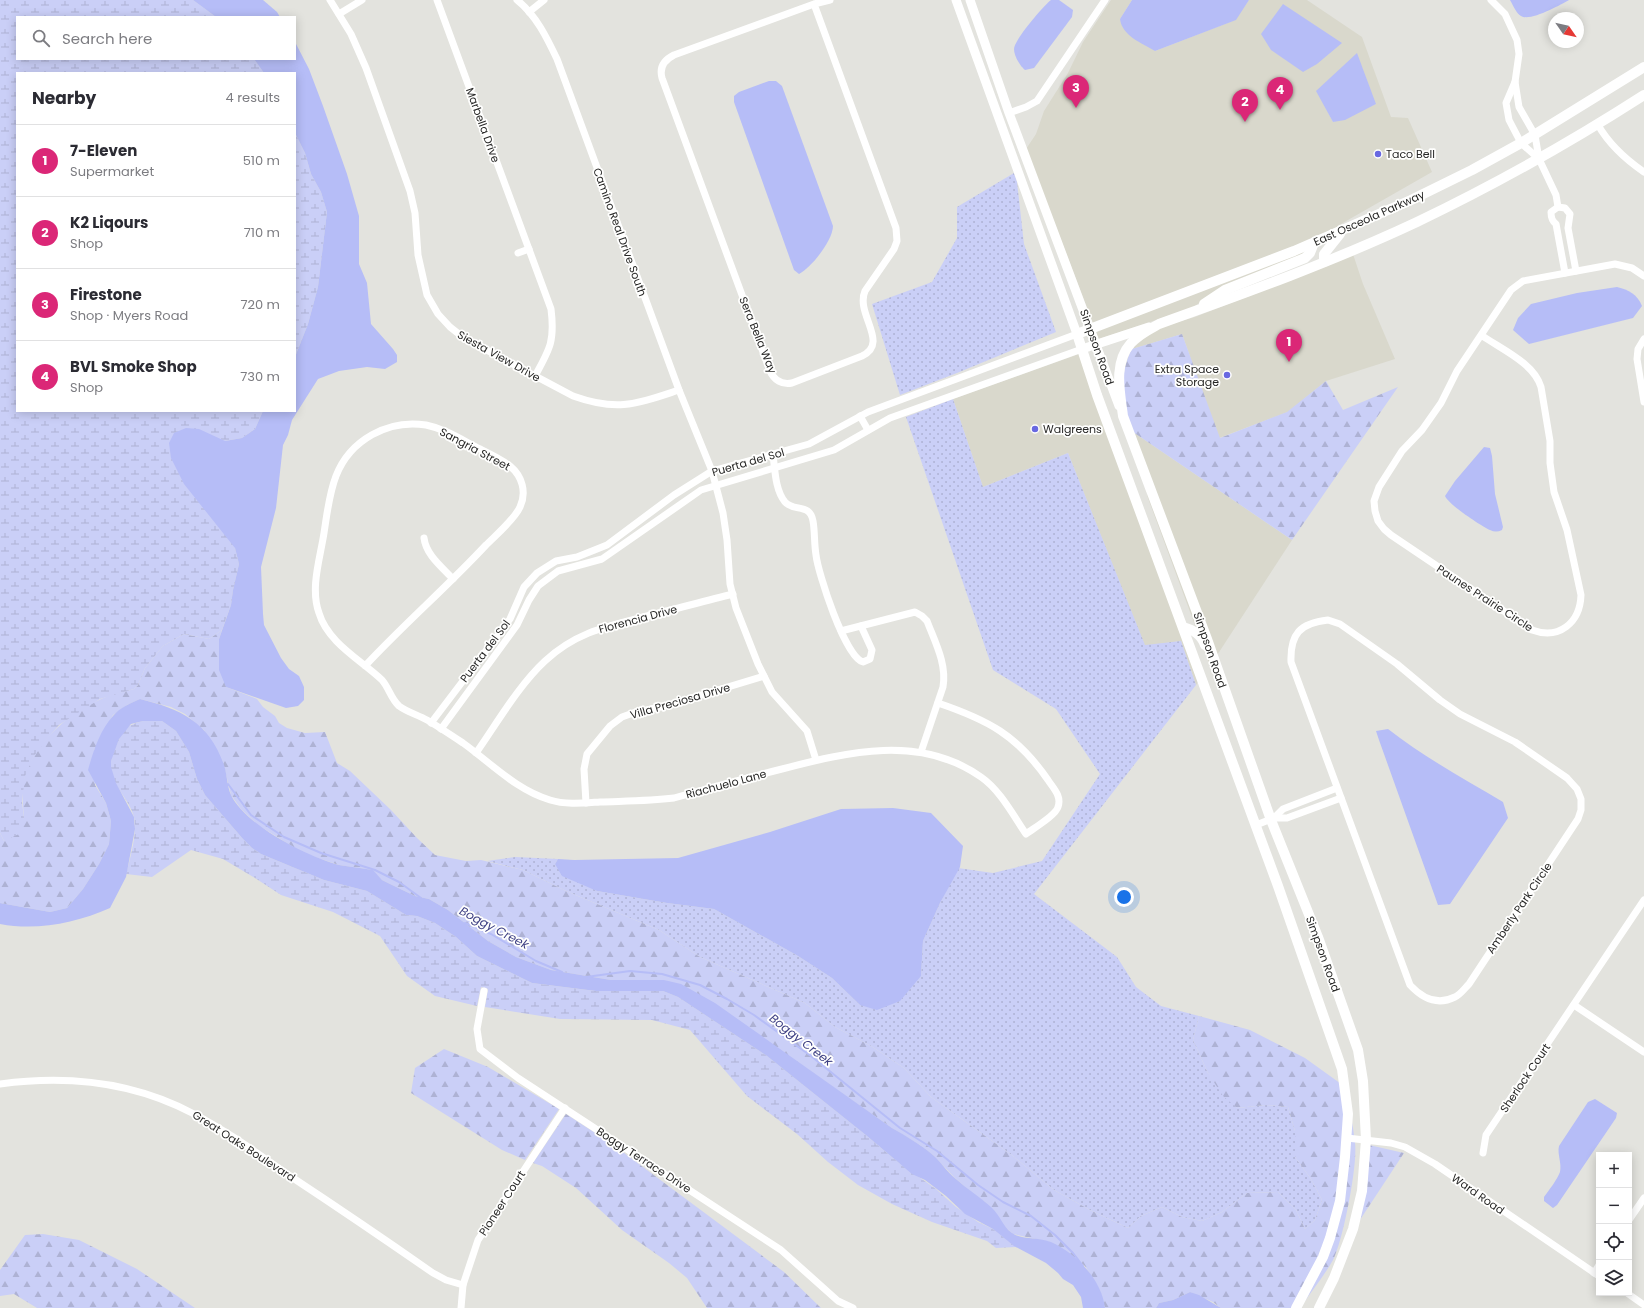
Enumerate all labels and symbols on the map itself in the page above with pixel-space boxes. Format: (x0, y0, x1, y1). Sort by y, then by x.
north arrow (1548, 12, 1584, 48)
pin: 3 (1063, 75, 1089, 108)
pin: 4 (1267, 77, 1293, 110)
street label: Marbella Drive (462, 85, 504, 165)
pin: 2 (1232, 89, 1258, 122)
place label: Taco Bell (1386, 146, 1435, 162)
marker: Taco Bell (1373, 149, 1383, 159)
street label: Camino Real Drive South (589, 166, 651, 298)
street label: East Osceola Parkway (1311, 186, 1428, 250)
street label: Sera Bella Way (735, 294, 781, 377)
street label: Simpson Road (1076, 307, 1118, 387)
street label: Siesta View Drive (455, 327, 544, 386)
pin: 1 (1276, 329, 1302, 362)
place label: Extra Space Storage (1155, 361, 1219, 390)
marker: Extra Space Storage (1222, 370, 1232, 380)
place label: Walgreens (1043, 421, 1102, 437)
street label: Sangria Street (437, 424, 513, 474)
marker: Walgreens (1030, 424, 1040, 434)
street label: Puerta del Sol (710, 444, 786, 480)
street label: Paunes Prairie Circle (1434, 561, 1536, 635)
street label: Florencia Drive (597, 601, 679, 637)
street label: Simpson Road (1190, 610, 1230, 690)
street label: Puerta del Sol (456, 616, 514, 686)
street label: Villa Preciosa Drive (628, 679, 732, 723)
street label: Riachuelo Lane (684, 765, 768, 802)
street label: Amberly Park Circle (1482, 859, 1556, 957)
your location (1114, 887, 1134, 907)
water label: Boggy Creek (457, 902, 533, 953)
street label: Simpson Road (1302, 914, 1344, 994)
water label: Boggy Creek (766, 1009, 837, 1070)
street label: Sherlock Court (1496, 1040, 1554, 1116)
street label: Great Oaks Boulevard (189, 1107, 299, 1185)
street label: Boggy Terrace Drive (593, 1123, 695, 1197)
street label: Pioneer Court (475, 1167, 529, 1239)
street label: Ward Road (1448, 1170, 1508, 1218)

